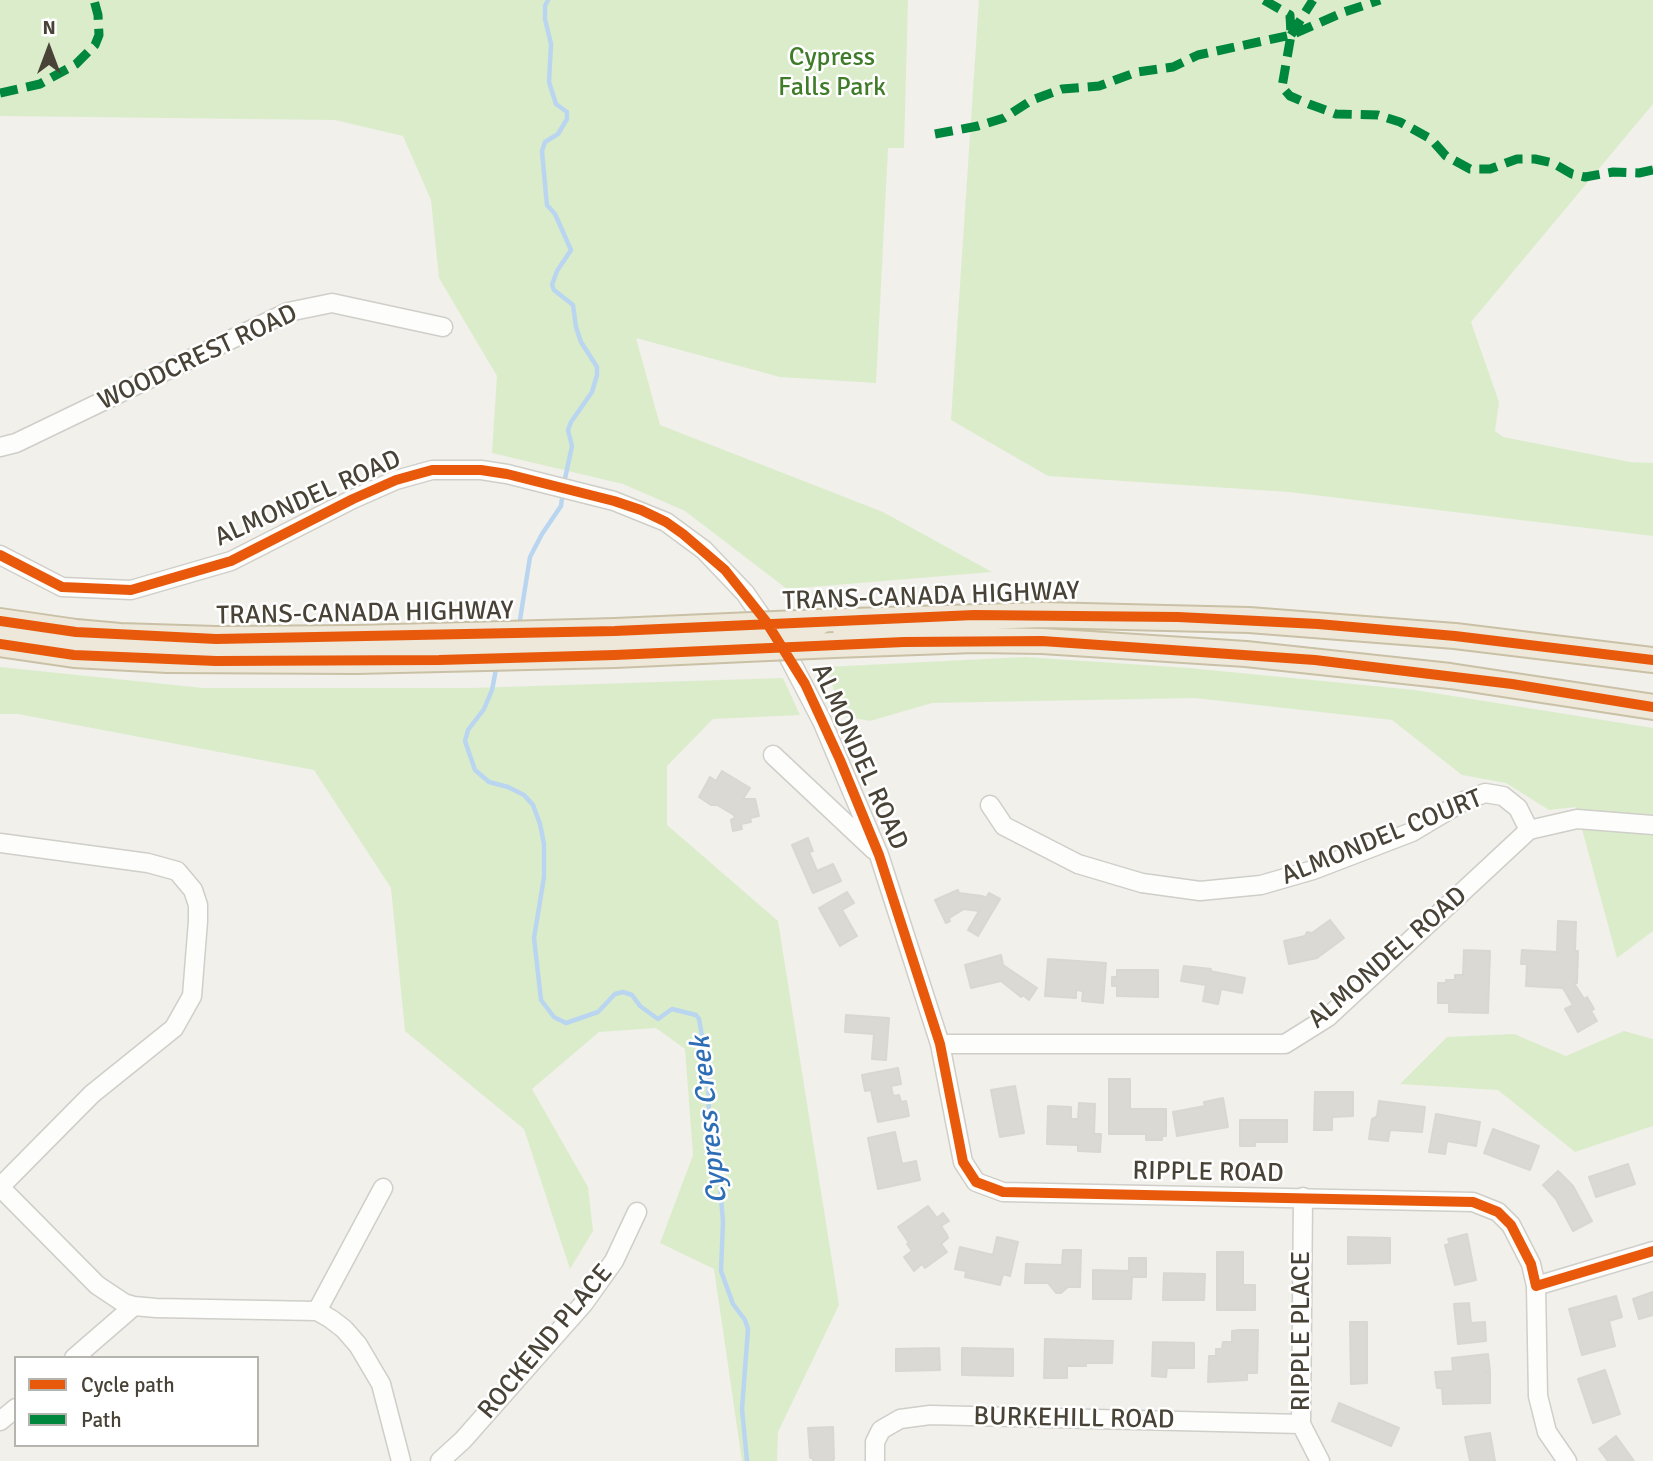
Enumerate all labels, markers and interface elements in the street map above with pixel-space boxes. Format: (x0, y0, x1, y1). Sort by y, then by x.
north arrow (14, 14, 84, 84)
text: N (42, 16, 56, 40)
park label: Cypress Falls Park (778, 42, 886, 104)
street label: WOODCREST ROAD (94, 298, 302, 418)
street label: ALMONDEL ROAD (210, 444, 406, 554)
street label: TRANS-CANADA HIGHWAY (782, 576, 1080, 618)
street label: TRANS-CANADA HIGHWAY (216, 596, 514, 632)
street label: ALMONDEL ROAD (804, 659, 914, 855)
street label: ALMONDEL COURT (1277, 784, 1487, 892)
street label: ALMONDEL ROAD (1302, 881, 1474, 1035)
water label: Cypress Creek (685, 1035, 735, 1205)
street label: RIPPLE ROAD (1132, 1156, 1284, 1190)
street label: RIPPLE PLACE (1286, 1251, 1318, 1411)
street label: ROCKEND PLACE (472, 1258, 620, 1426)
legend (14, 1356, 259, 1447)
text: Cycle path (81, 1372, 175, 1398)
street label: BURKEHILL ROAD (973, 1402, 1175, 1436)
text: Path (81, 1407, 122, 1433)

